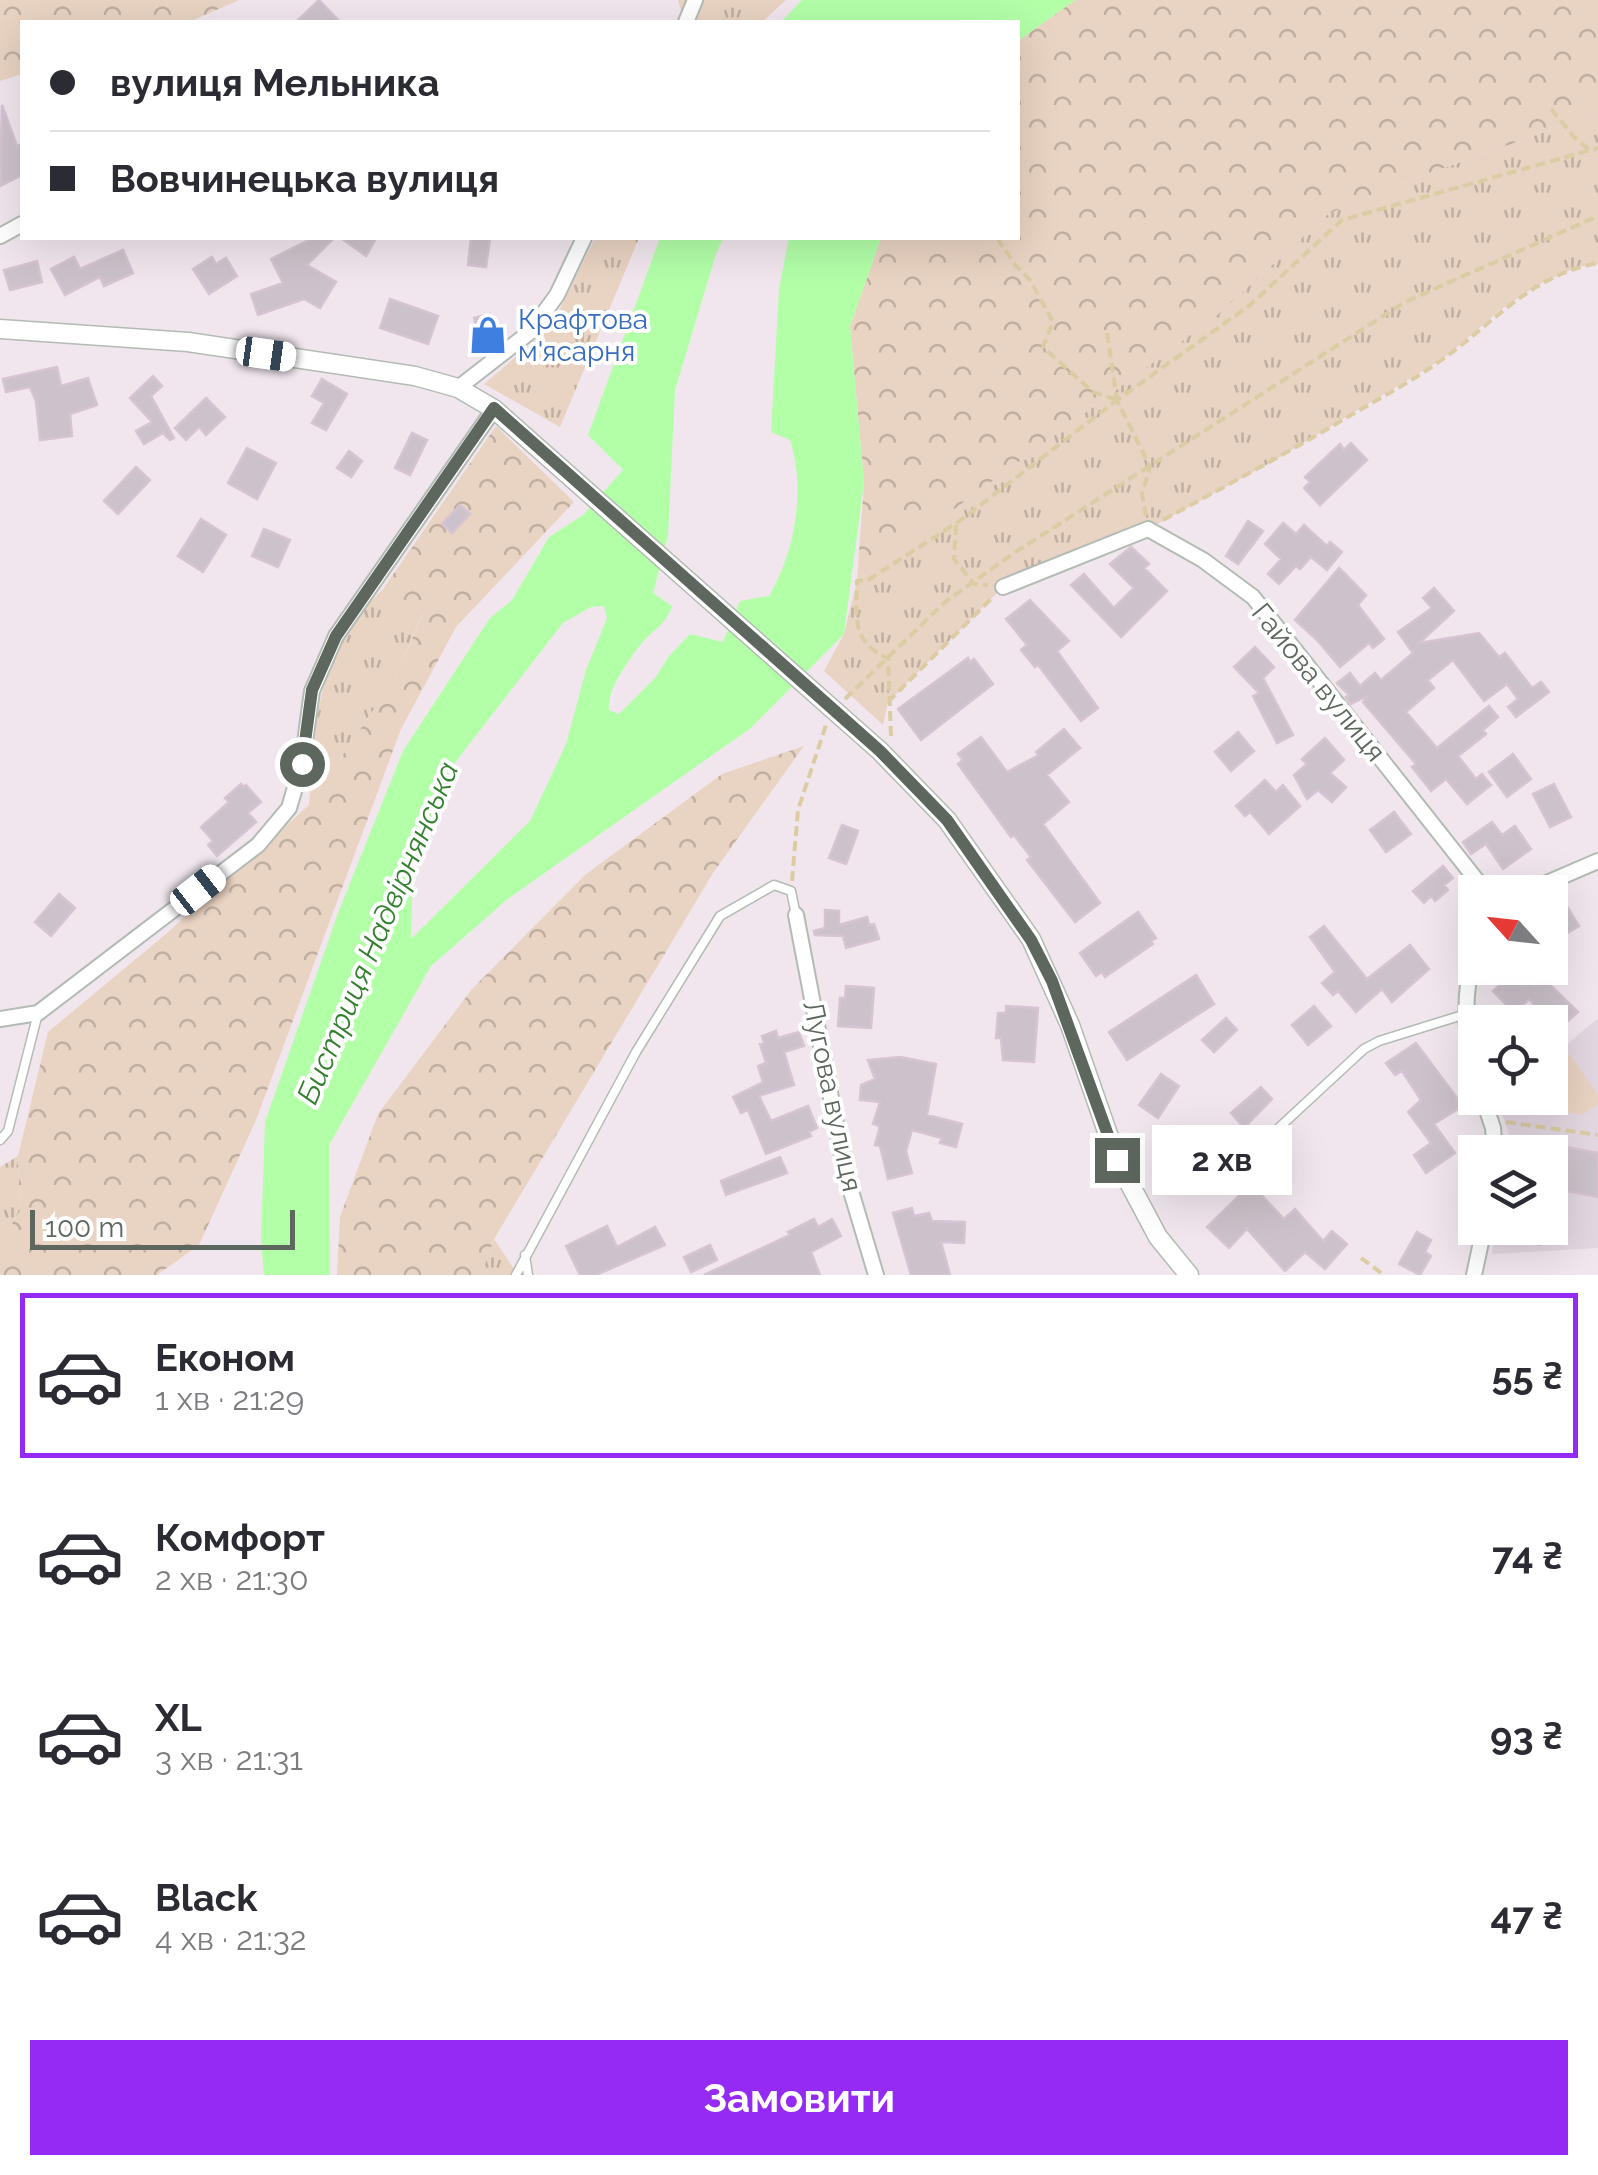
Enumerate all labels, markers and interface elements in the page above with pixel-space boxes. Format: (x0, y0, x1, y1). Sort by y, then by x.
text: вулиця Мельника (110, 60, 440, 105)
text: Вовчинецька вулиця (110, 156, 499, 201)
place label: Крафтова м'ясарня (518, 303, 648, 368)
shop icon: Крафтова м'ясарня (467, 314, 509, 356)
car (234, 335, 298, 373)
street label: Гайова вулиця (1245, 597, 1392, 768)
route start (280, 742, 325, 787)
water label: Бистриця Надвірнянська (290, 757, 466, 1109)
car (165, 860, 231, 920)
north arrow (1458, 875, 1568, 985)
map controls (1458, 875, 1568, 1245)
street label: Лугова вулиця (796, 998, 869, 1195)
button: locate (1458, 1005, 1568, 1115)
callout: 2 хв (1152, 1125, 1292, 1195)
button: layers (1458, 1135, 1568, 1245)
route end (1095, 1138, 1140, 1183)
text: 2 хв (1192, 1141, 1252, 1178)
scale bar (30, 1205, 295, 1250)
text: 100 m (45, 1211, 124, 1244)
icon: car (35, 1331, 125, 1421)
text: Економ (155, 1335, 295, 1380)
text: 55 ₴ (1491, 1353, 1563, 1398)
text: 1 хв · 21:29 (155, 1380, 304, 1417)
icon: car (35, 1511, 125, 1601)
text: Комфорт (155, 1515, 325, 1560)
text: 74 ₴ (1492, 1533, 1563, 1578)
text: 2 хв · 21:30 (155, 1560, 309, 1597)
icon: car (35, 1691, 125, 1781)
text: XL (155, 1695, 202, 1740)
text: 93 ₴ (1490, 1713, 1563, 1758)
text: 3 хв · 21:31 (155, 1740, 303, 1777)
icon: car (35, 1871, 125, 1961)
text: Black (155, 1875, 257, 1920)
text: 47 ₴ (1491, 1893, 1563, 1938)
text: 4 хв · 21:32 (155, 1920, 306, 1957)
button: Замовити (30, 2040, 1568, 2155)

